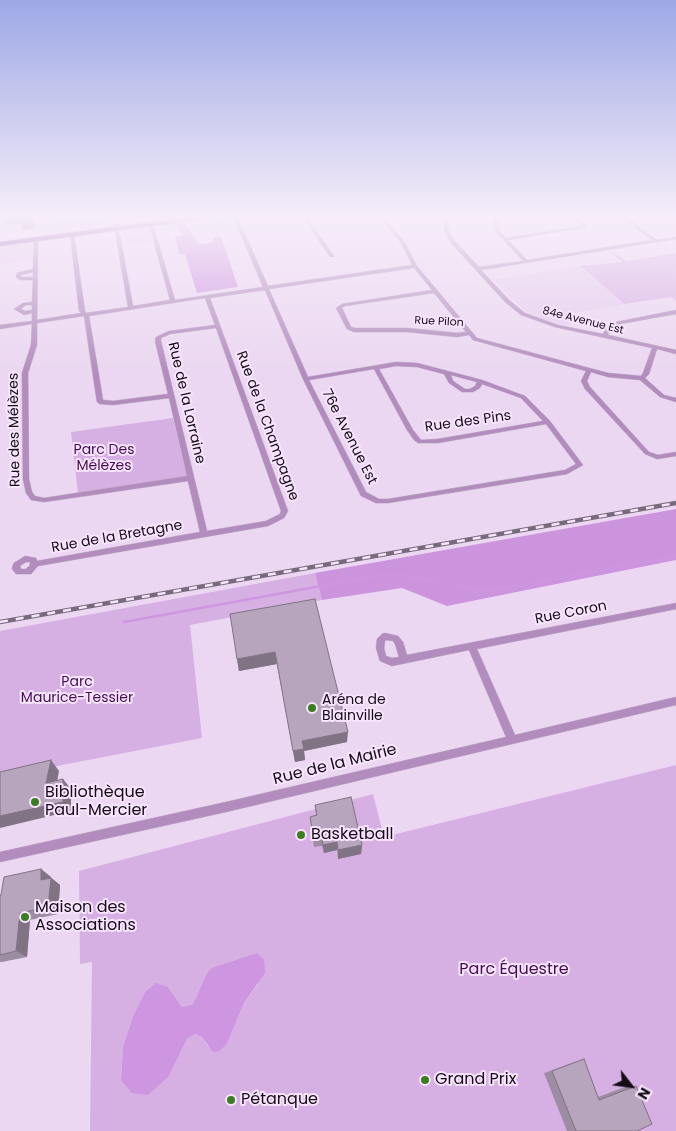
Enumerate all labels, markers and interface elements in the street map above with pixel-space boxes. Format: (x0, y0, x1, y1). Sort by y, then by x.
street label: 84e Avenue Est (541, 305, 625, 337)
street label: Rue Pilon (414, 314, 464, 330)
street label: Rue de la Lorraine (164, 340, 208, 466)
street label: Rue de la Champagne (232, 349, 302, 503)
street label: Rue des Mélèzes (6, 373, 24, 487)
street label: 76e Avenue Est (318, 386, 380, 488)
street label: Rue des Pins (424, 408, 512, 436)
park label: Parc Des Mélèzes (74, 442, 134, 474)
street label: Rue de la Bretagne (50, 517, 184, 557)
street label: Rue Coron (534, 598, 608, 628)
park label: Parc Maurice-Tessier (21, 674, 133, 706)
place label: Aréna de Blainville (322, 692, 386, 724)
marker: Aréna de Blainville (306, 702, 318, 714)
street label: Rue de la Mairie (271, 740, 399, 790)
place label: Bibliothèque Paul-Mercier (45, 783, 147, 821)
marker: Bibliothèque Paul-Mercier (29, 796, 41, 808)
place label: Basketball (311, 825, 393, 845)
marker: Basketball (295, 829, 307, 841)
place label: Maison des Associations (35, 898, 136, 936)
marker: Maison des Associations (19, 911, 31, 923)
park label: Parc Équestre (459, 960, 569, 980)
north arrow (606, 1061, 656, 1111)
place label: Grand Prix (435, 1070, 516, 1090)
marker: Grand Prix (419, 1074, 431, 1086)
text: N (633, 1084, 655, 1103)
place label: Pétanque (241, 1090, 318, 1110)
marker: Pétanque (225, 1094, 237, 1106)

